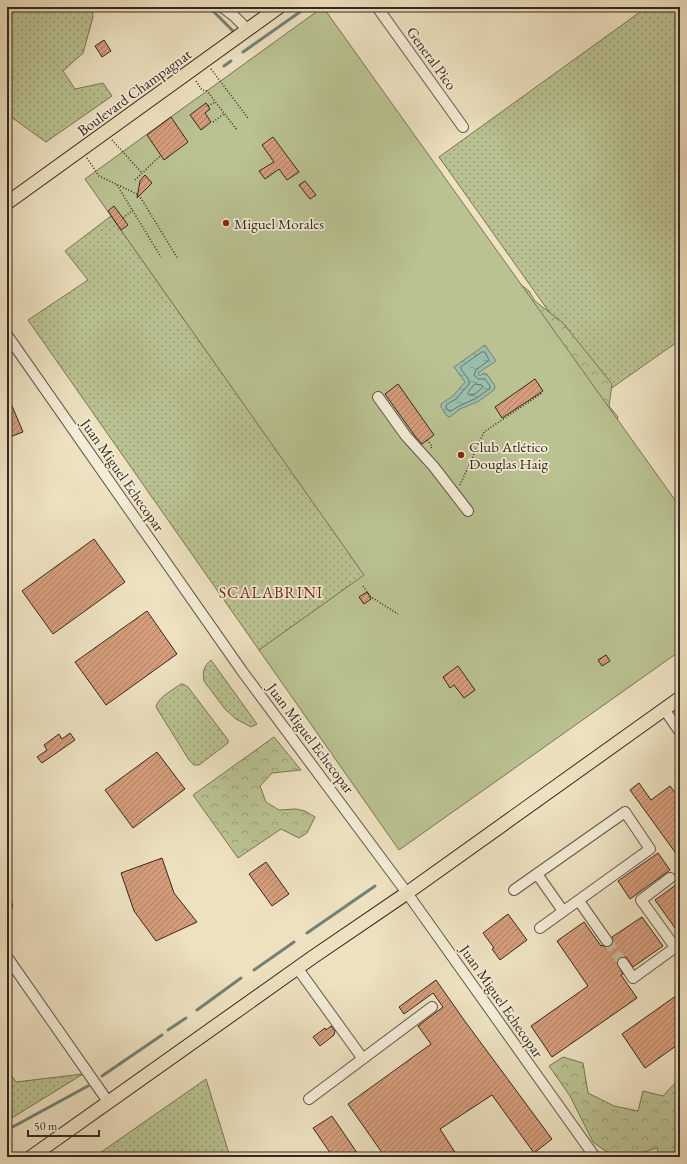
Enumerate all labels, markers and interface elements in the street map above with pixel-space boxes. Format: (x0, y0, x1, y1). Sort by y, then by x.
street label: General Pico (403, 23, 461, 93)
street label: Boulevard Champagnat (73, 44, 195, 140)
place label: Miguel Morales (234, 214, 324, 233)
marker: Miguel Morales (221, 218, 231, 228)
street label: Juan Miguel Echecopar (76, 413, 169, 535)
place label: Club Atlético Douglas Haig (469, 437, 548, 473)
marker: Club Atlético Douglas Haig (456, 450, 466, 460)
district label: SCALABRINI (219, 582, 323, 603)
street label: Juan Miguel Echecopar (262, 677, 359, 797)
street label: Juan Miguel Echecopar (455, 939, 548, 1061)
scale bar (28, 1112, 99, 1138)
text: 50 m (34, 1118, 58, 1134)

